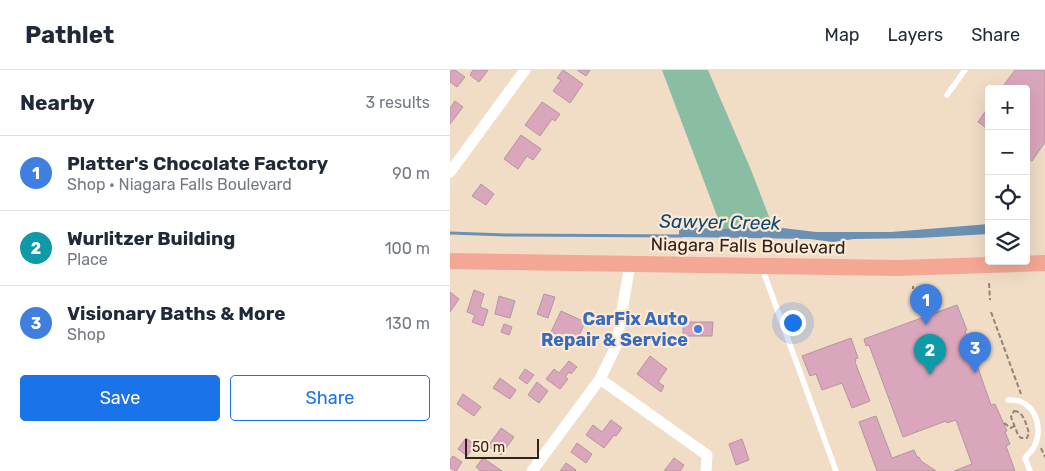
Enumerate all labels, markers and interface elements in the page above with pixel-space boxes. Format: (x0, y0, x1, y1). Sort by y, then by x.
text: Pathlet (25, 21, 114, 49)
text: Map (825, 24, 860, 46)
text: Layers (888, 24, 943, 46)
text: Share (971, 24, 1020, 46)
map controls (985, 85, 1030, 265)
button: + (985, 85, 1030, 130)
text: Nearby (20, 90, 95, 115)
text: 3 results (365, 93, 430, 112)
button: − (985, 130, 1030, 175)
text: Platter's Chocolate Factory (67, 152, 328, 175)
text: 1 (32, 164, 40, 183)
text: 90 m (392, 164, 430, 183)
text: Shop · Niagara Falls Boulevard (67, 175, 292, 194)
button: locate (985, 175, 1030, 220)
water label: Sawyer Creek (659, 209, 781, 235)
button: layers (985, 220, 1030, 265)
text: Wurlitzer Building (67, 227, 235, 250)
street label: Niagara Falls Boulevard (650, 233, 846, 259)
text: 2 (31, 239, 41, 258)
text: 100 m (385, 239, 430, 258)
text: Place (67, 250, 108, 269)
pin: 1 (910, 284, 942, 325)
text: Visionary Baths & More (67, 302, 286, 325)
place label: CarFix Auto Repair & Service (541, 308, 688, 351)
your location (780, 310, 806, 336)
text: 3 (31, 314, 41, 333)
text: 130 m (385, 314, 430, 333)
marker: CarFix Auto Repair & Service (692, 323, 704, 335)
text: Shop (67, 325, 105, 344)
pin: 3 (959, 332, 991, 373)
pin: 2 (914, 334, 946, 375)
button: Save (20, 375, 220, 421)
button: Share (230, 375, 430, 421)
scale bar (465, 436, 539, 459)
text: 50 m (472, 439, 505, 456)

